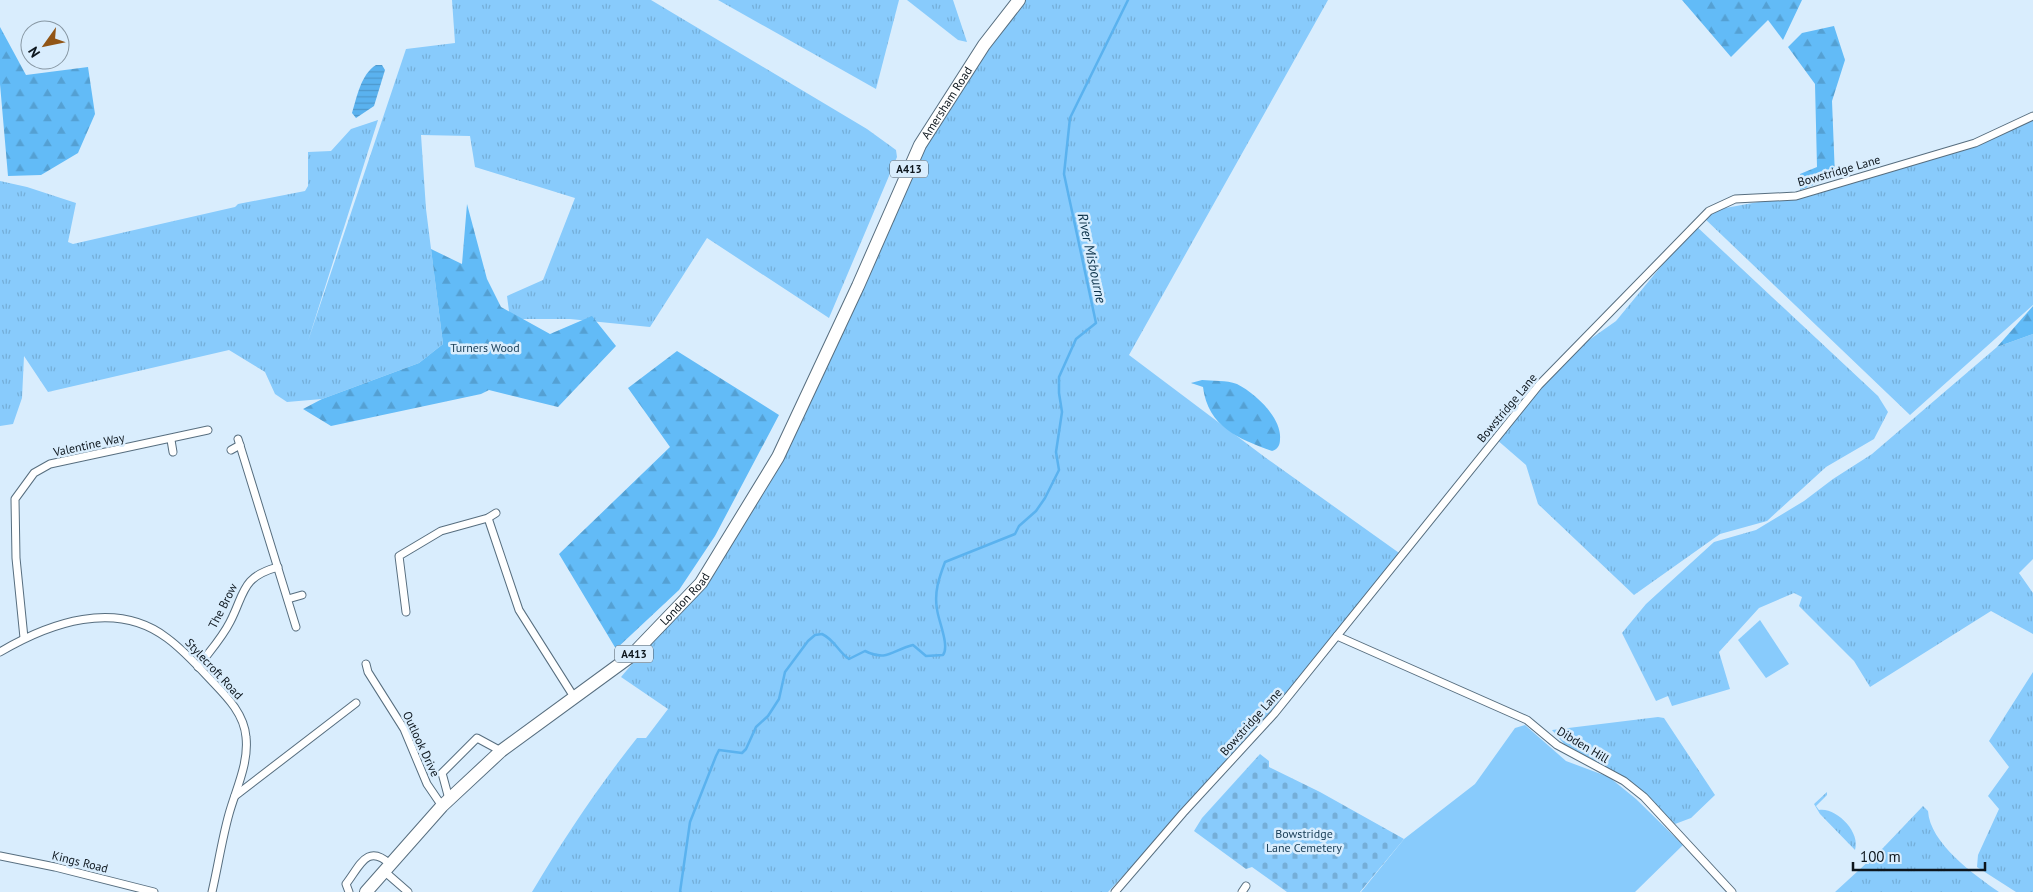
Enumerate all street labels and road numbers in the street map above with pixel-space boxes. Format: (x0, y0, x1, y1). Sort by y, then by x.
street label: Amersham Road (918, 64, 975, 142)
street label: Bowstridge Lane (1796, 152, 1882, 189)
road number: A413 (890, 160, 928, 178)
street label: Bowstridge Lane (1473, 370, 1540, 445)
street label: Valentine Way (51, 430, 126, 460)
street label: London Road (657, 570, 713, 628)
street label: The Brow (205, 580, 240, 631)
street label: Stylecroft Road (182, 635, 246, 702)
road number: A413 (615, 646, 653, 662)
street label: Bowstridge Lane (1217, 685, 1285, 758)
street label: Outlook Drive (400, 709, 443, 779)
street label: Dibden Hill (1554, 723, 1612, 766)
street label: Kings Road (51, 847, 110, 876)

